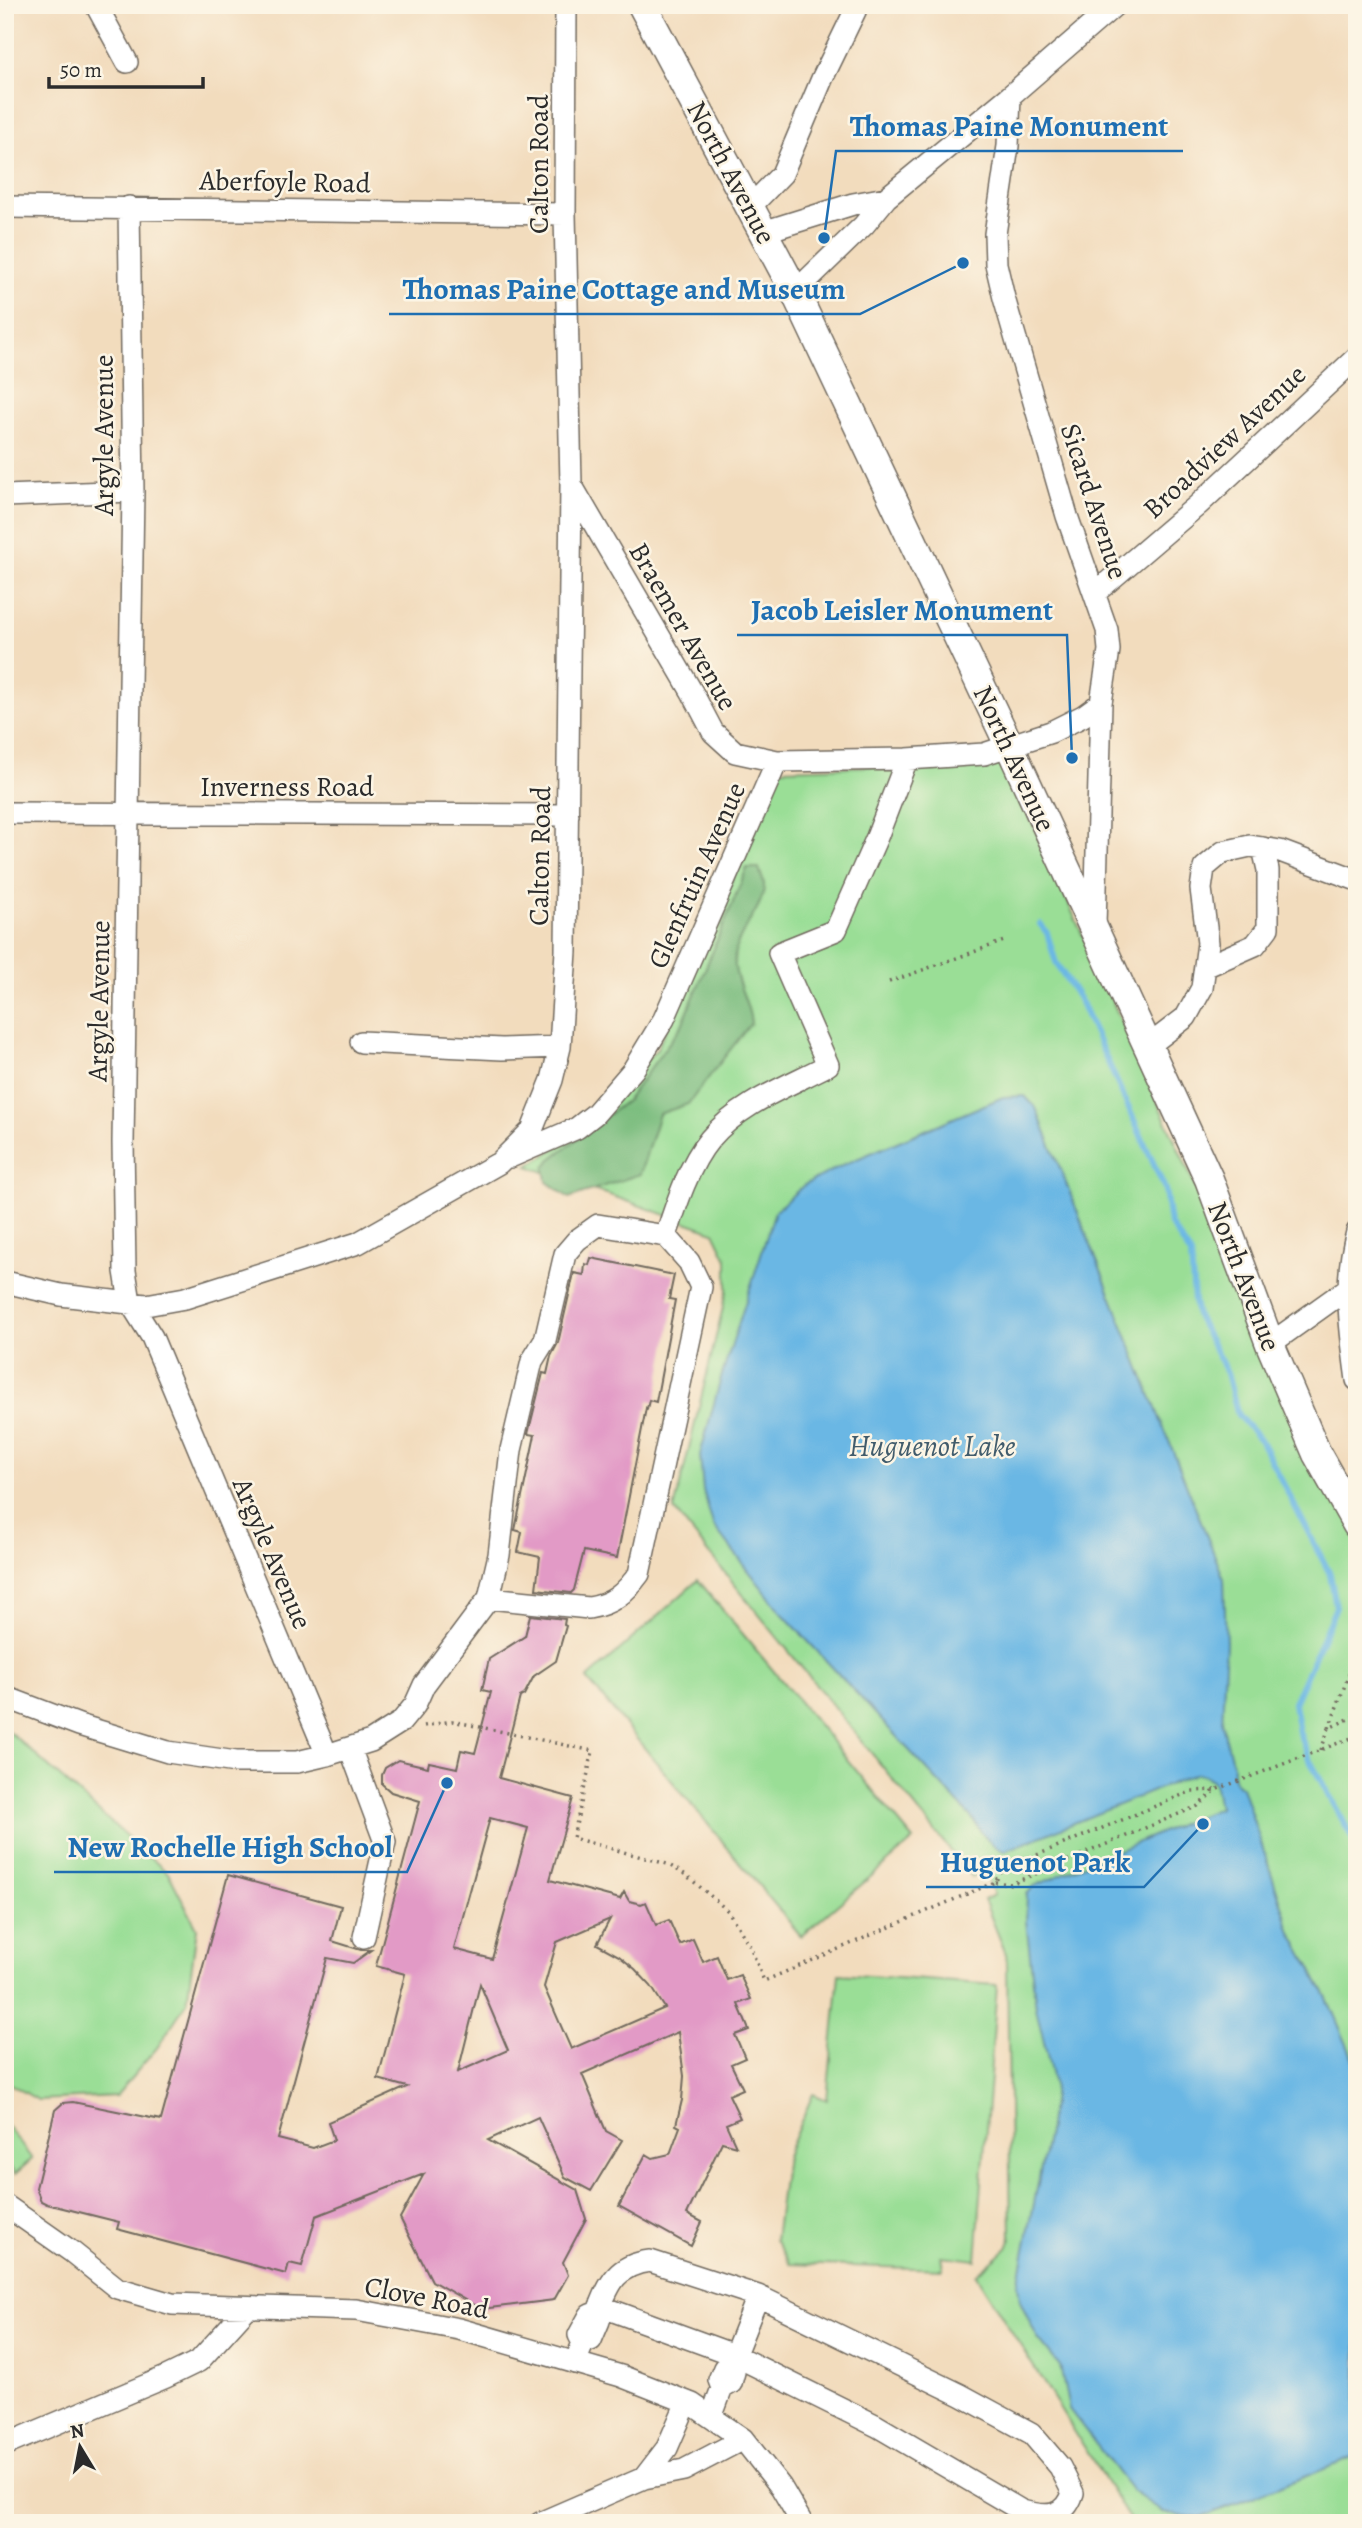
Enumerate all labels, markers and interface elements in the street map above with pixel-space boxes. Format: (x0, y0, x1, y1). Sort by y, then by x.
scale bar (49, 46, 203, 90)
text: 50 m (60, 56, 102, 84)
street label: Calton Road (520, 93, 558, 234)
street label: North Avenue (677, 94, 785, 251)
callout: Thomas Paine Monument (836, 100, 1183, 151)
text: Thomas Paine Monument (850, 106, 1168, 146)
street label: Aberfoyle Road (198, 161, 372, 203)
callout: Thomas Paine Cottage and Museum (389, 263, 860, 314)
text: Thomas Paine Cottage and Museum (403, 269, 845, 309)
street label: Argyle Avenue (85, 354, 123, 517)
street label: Broadview Avenue (1135, 356, 1315, 527)
street label: Sicard Avenue (1051, 419, 1137, 584)
street label: Braemer Avenue (620, 536, 747, 717)
callout: Jacob Leisler Monument (737, 584, 1067, 635)
text: Jacob Leisler Monument (751, 590, 1053, 630)
street label: North Avenue (964, 679, 1065, 838)
street label: Inverness Road (200, 768, 375, 806)
street label: Glenfruin Avenue (639, 776, 755, 975)
street label: Calton Road (520, 785, 560, 926)
street label: Argyle Avenue (79, 920, 119, 1083)
street label: North Avenue (1198, 1196, 1290, 1357)
water label: Huguenot Lake (848, 1426, 1016, 1466)
street label: Argyle Avenue (223, 1471, 321, 1635)
callout: New Rochelle High School (54, 1821, 407, 1872)
text: New Rochelle High School (67, 1827, 393, 1867)
callout: Huguenot Park (926, 1836, 1144, 1887)
text: Huguenot Park (940, 1842, 1131, 1882)
street label: Clove Road (361, 2267, 493, 2329)
north arrow (46, 2412, 116, 2482)
text: N (68, 2417, 86, 2445)

